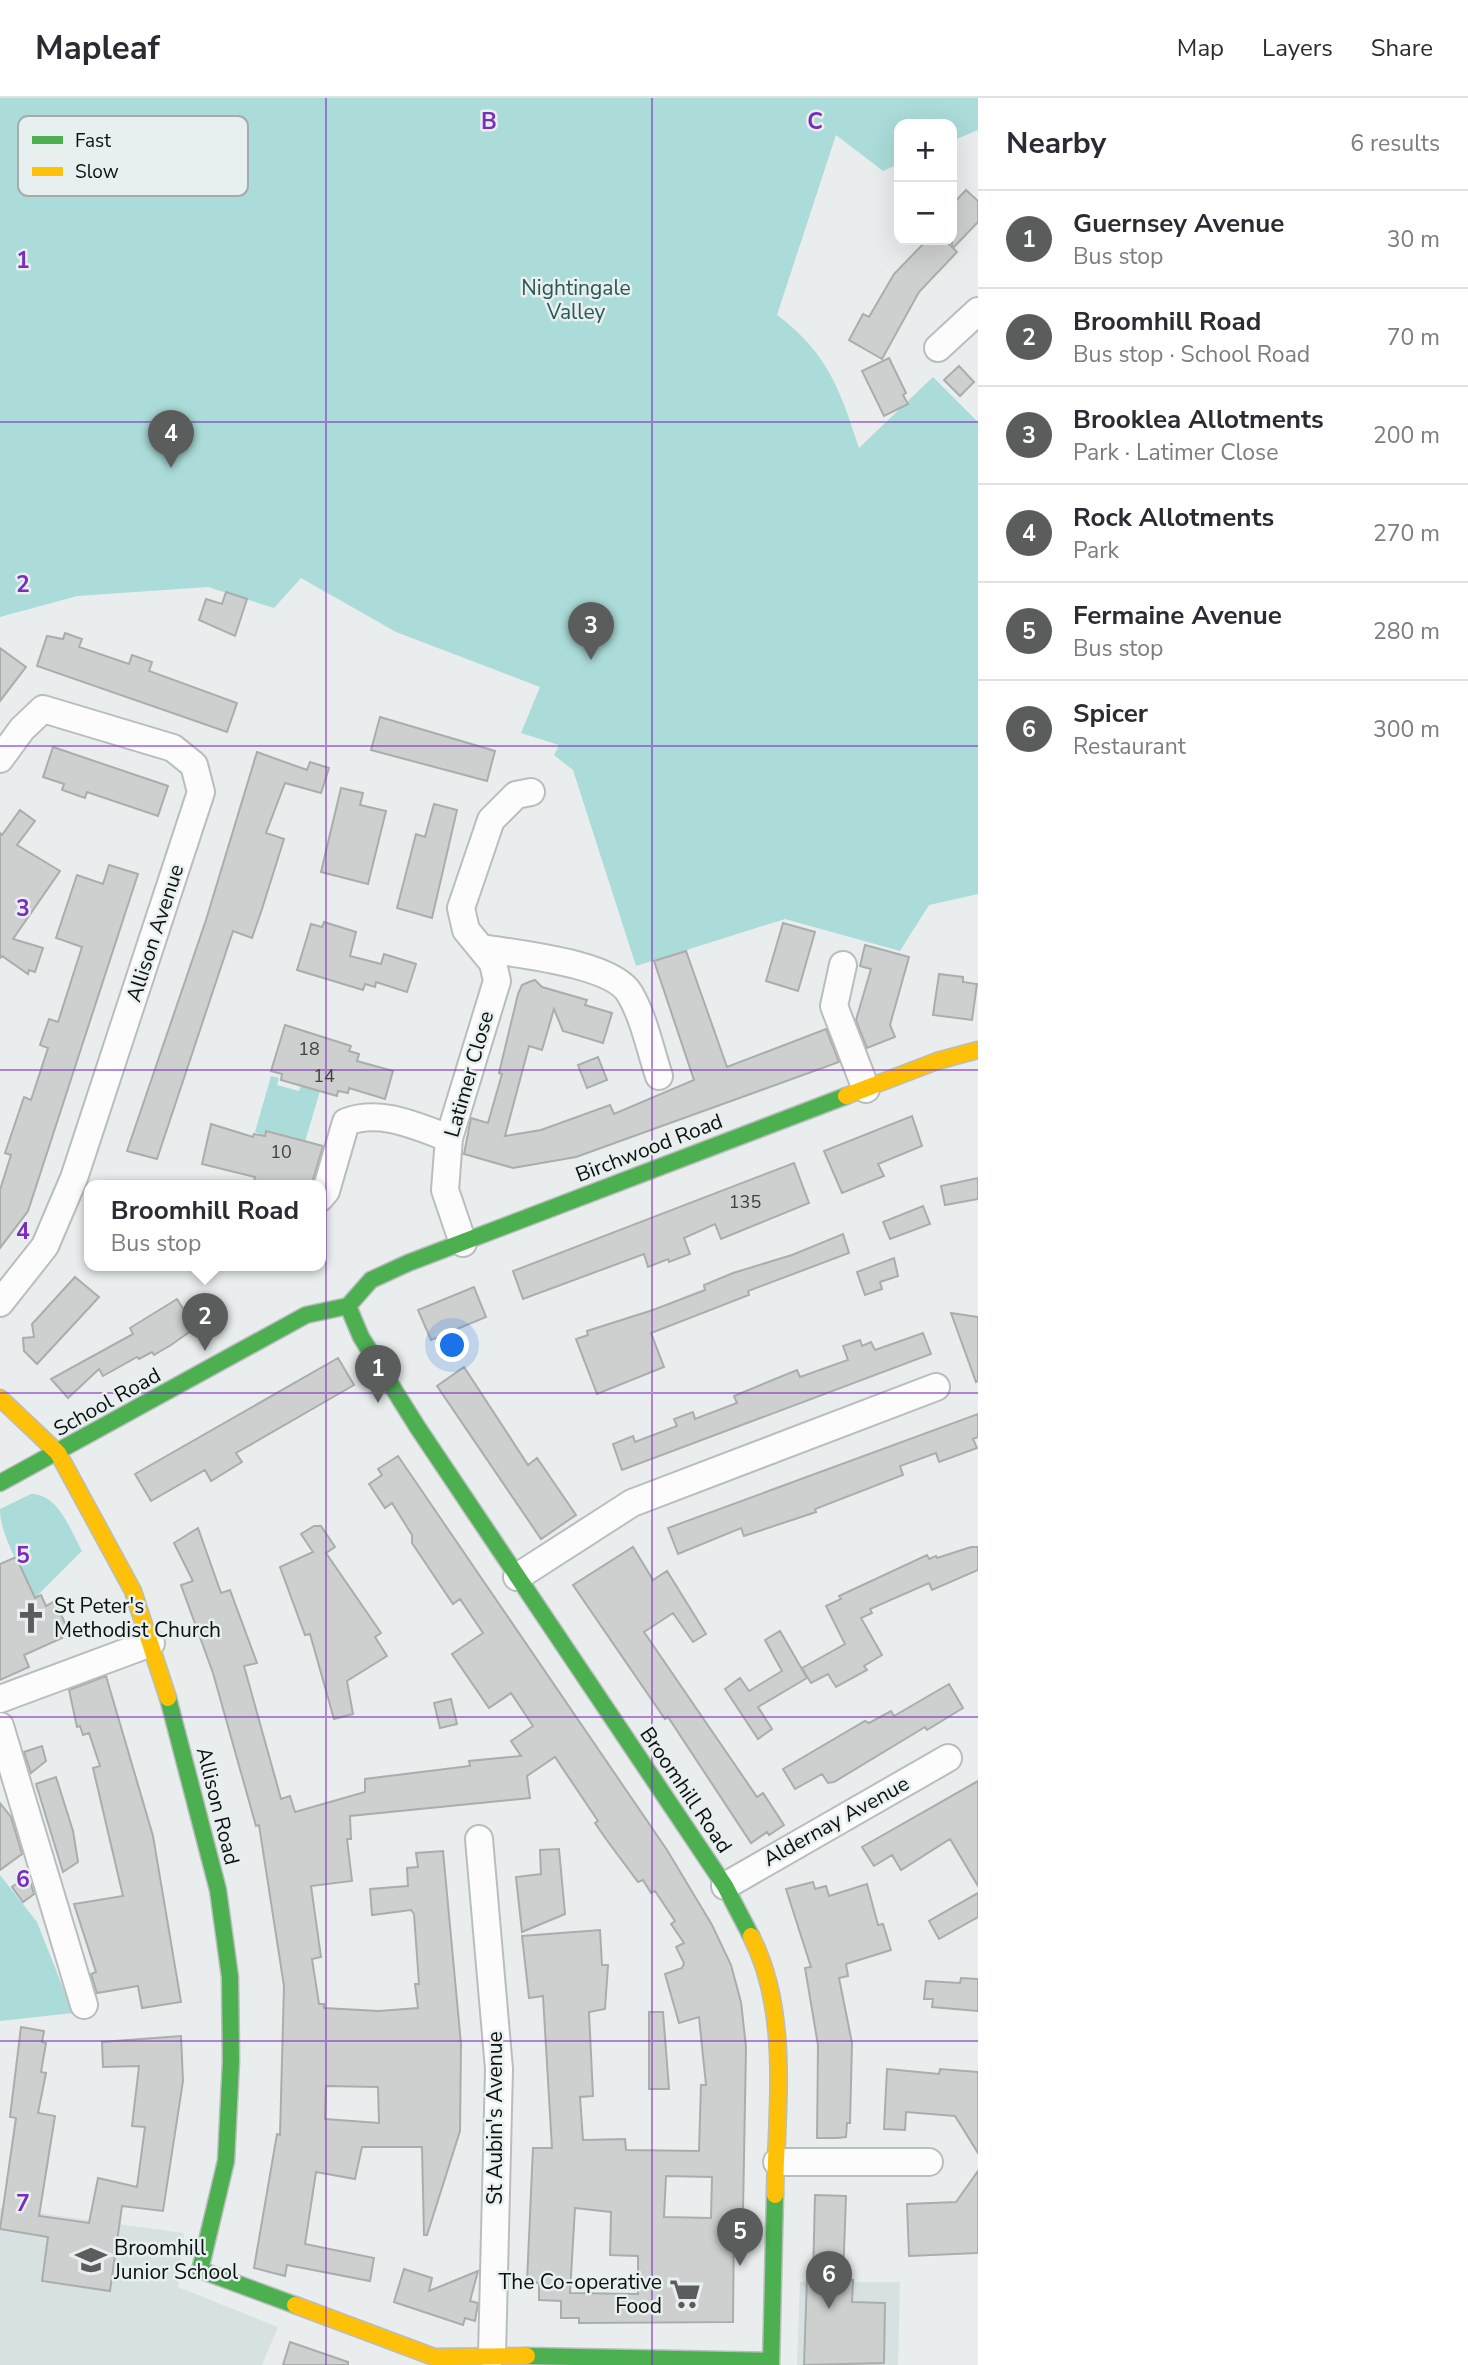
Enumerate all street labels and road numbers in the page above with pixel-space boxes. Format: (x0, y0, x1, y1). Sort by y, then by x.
street label: Allison Avenue (120, 861, 190, 1005)
street label: Latimer Close (438, 1008, 500, 1140)
street label: Birchwood Road (571, 1107, 727, 1189)
street label: School Road (48, 1361, 166, 1443)
street label: Broomhill Road (633, 1721, 739, 1859)
street label: Allison Road (190, 1744, 246, 1868)
street label: Aldernay Avenue (758, 1769, 914, 1873)
street label: St Aubin's Avenue (481, 2031, 509, 2205)

